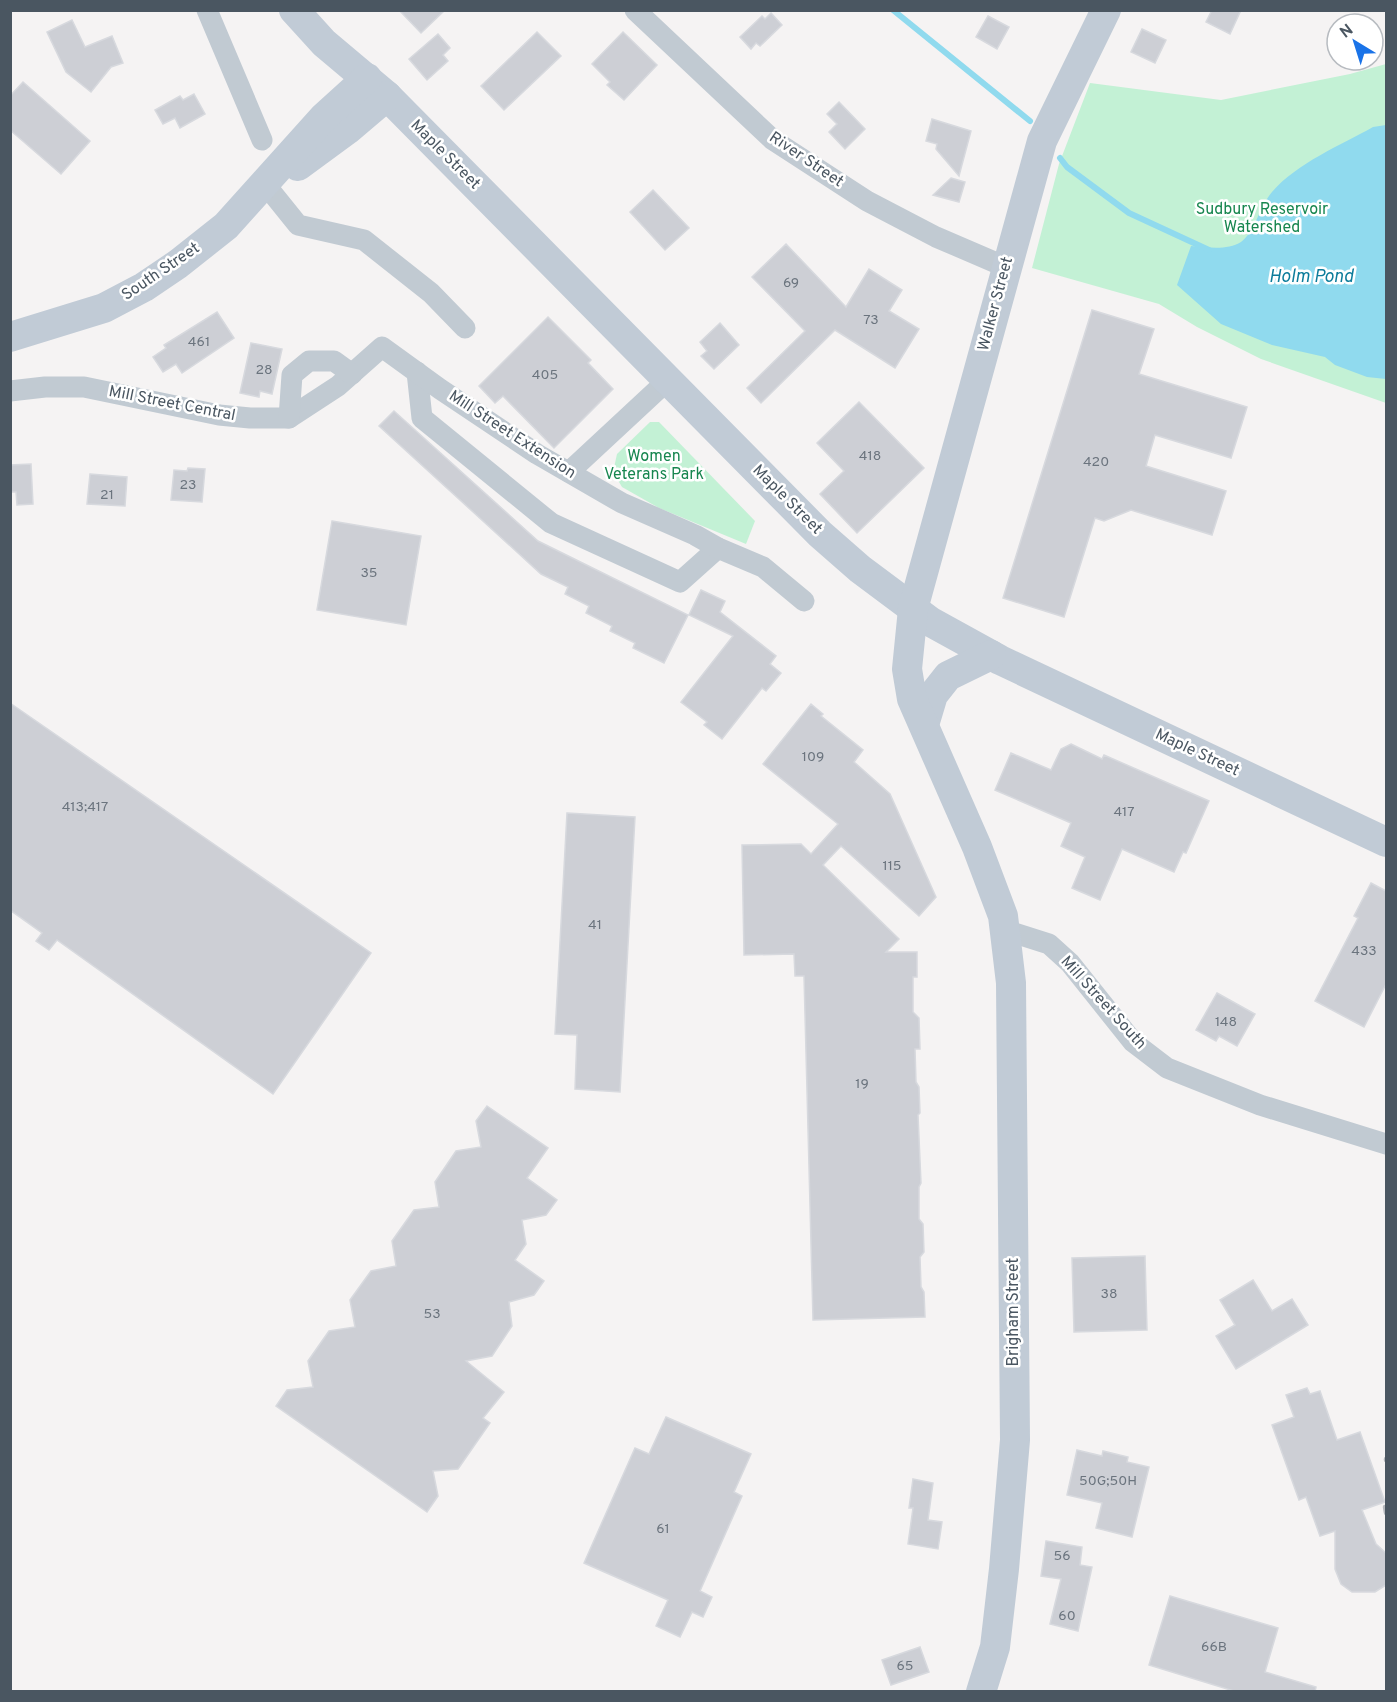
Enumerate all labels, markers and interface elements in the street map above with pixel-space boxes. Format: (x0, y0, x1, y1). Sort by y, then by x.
north arrow (1325, 12, 1385, 72)
text: N (1336, 20, 1358, 43)
street label: Maple Street (406, 116, 484, 194)
street label: River Street (765, 128, 847, 192)
park label: Sudbury Reservoir Watershed (1196, 200, 1328, 238)
street label: South Street (118, 239, 204, 305)
street label: Walker Street (974, 255, 1018, 353)
water label: Holm Pond (1269, 266, 1354, 289)
house number: 69 (783, 275, 799, 292)
house number: 73 (863, 312, 879, 329)
house number: 461 (188, 334, 210, 351)
house number: 28 (255, 362, 273, 379)
house number: 405 (532, 367, 558, 384)
street label: Mill Street Central (107, 382, 237, 426)
street label: Mill Street Extension (445, 386, 579, 484)
park label: Women Veterans Park (604, 447, 704, 485)
house number: 418 (859, 448, 881, 465)
house number: 420 (1083, 454, 1109, 471)
street label: Maple Street (748, 461, 826, 539)
house number: 23 (180, 477, 197, 494)
house number: 21 (100, 487, 114, 504)
house number: 35 (360, 565, 378, 582)
street label: Maple Street (1152, 725, 1242, 781)
house number: 109 (802, 749, 824, 766)
house number: 413;417 (62, 799, 108, 816)
house number: 417 (1113, 804, 1135, 821)
house number: 115 (882, 858, 902, 875)
house number: 41 (588, 917, 602, 934)
house number: 433 (1351, 943, 1377, 960)
street label: Mill Street South (1056, 952, 1150, 1054)
house number: 148 (1215, 1014, 1237, 1031)
house number: 19 (855, 1076, 869, 1093)
street label: Brigham Street (1004, 1258, 1024, 1366)
house number: 38 (1101, 1286, 1117, 1303)
house number: 53 (423, 1306, 441, 1323)
house number: 50G;50H (1079, 1473, 1137, 1490)
house number: 61 (656, 1521, 670, 1538)
house number: 56 (1053, 1548, 1071, 1565)
house number: 60 (1058, 1608, 1076, 1625)
house number: 66B (1201, 1639, 1227, 1656)
house number: 65 (896, 1658, 914, 1675)

